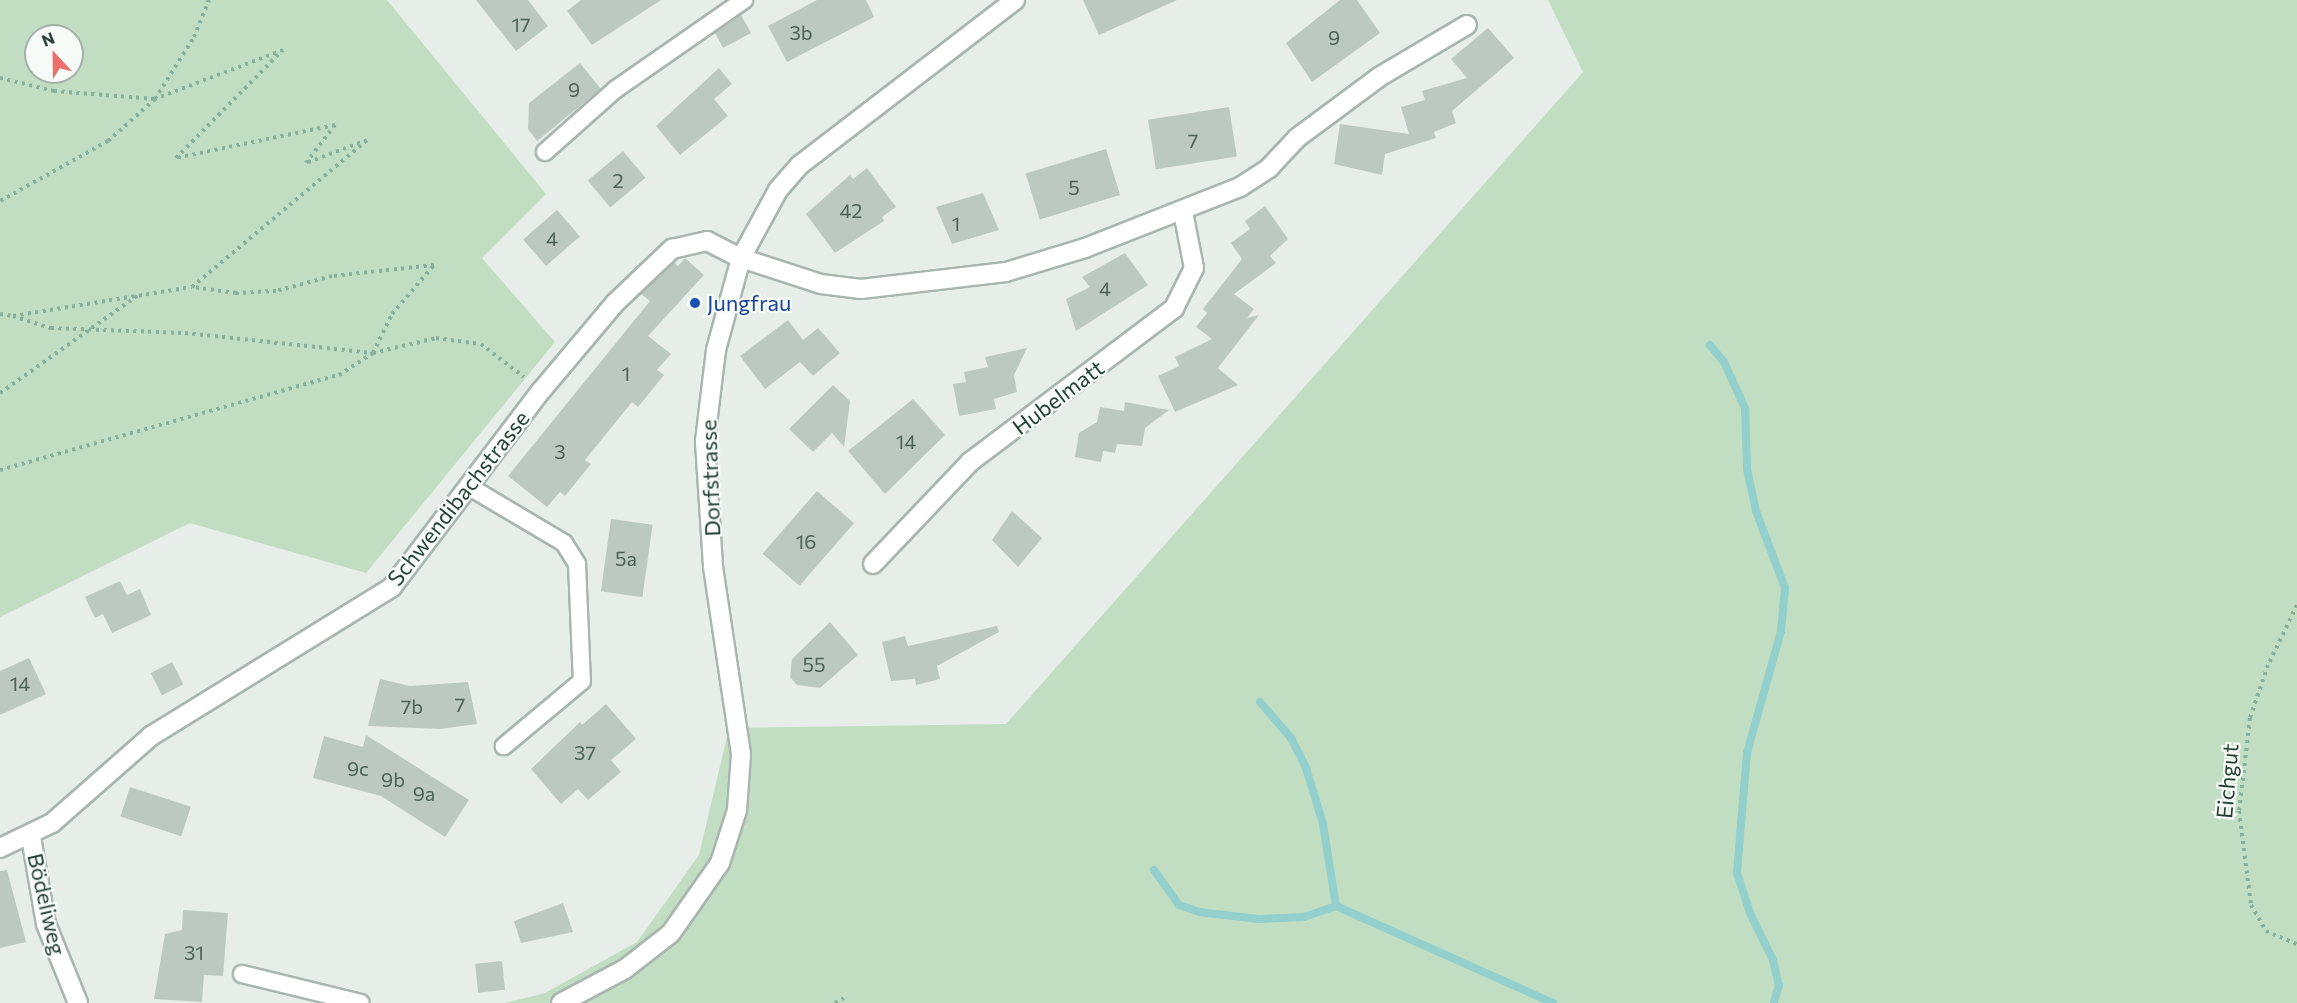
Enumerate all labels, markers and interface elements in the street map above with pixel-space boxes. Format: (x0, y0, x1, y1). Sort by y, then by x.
house number: 17 (511, 12, 531, 36)
house number: 3b (789, 20, 813, 44)
north arrow (24, 24, 84, 84)
house number: 9 (1328, 25, 1340, 49)
text: N (39, 28, 57, 50)
house number: 9 (568, 77, 580, 101)
house number: 7 (1188, 128, 1198, 152)
house number: 2 (612, 168, 624, 192)
house number: 5 (1068, 175, 1080, 199)
house number: 42 (840, 198, 862, 222)
house number: 1 (952, 211, 960, 235)
house number: 4 (546, 226, 558, 250)
house number: 4 (1099, 276, 1111, 300)
place label: Jungfrau (707, 290, 791, 316)
marker: Jungfrau (688, 296, 702, 310)
street label: Hubelmatt (1007, 354, 1109, 440)
house number: 1 (622, 361, 630, 385)
street label: Schwendibachstrasse (382, 405, 534, 591)
street label: Dorfstrasse (695, 419, 725, 537)
house number: 14 (896, 429, 916, 453)
house number: 3 (554, 439, 566, 463)
house number: 16 (796, 529, 816, 553)
house number: 5a (615, 546, 637, 570)
house number: 55 (803, 652, 825, 676)
house number: 14 (10, 671, 30, 695)
house number: 7 (455, 692, 465, 716)
house number: 7b (401, 694, 423, 718)
house number: 37 (574, 740, 596, 764)
street label: Eichgut (2211, 742, 2243, 820)
house number: 9c (347, 756, 369, 780)
house number: 9b (381, 767, 405, 791)
house number: 9a (413, 781, 435, 805)
street label: Bödeliweg (22, 851, 72, 957)
house number: 31 (184, 940, 204, 964)

